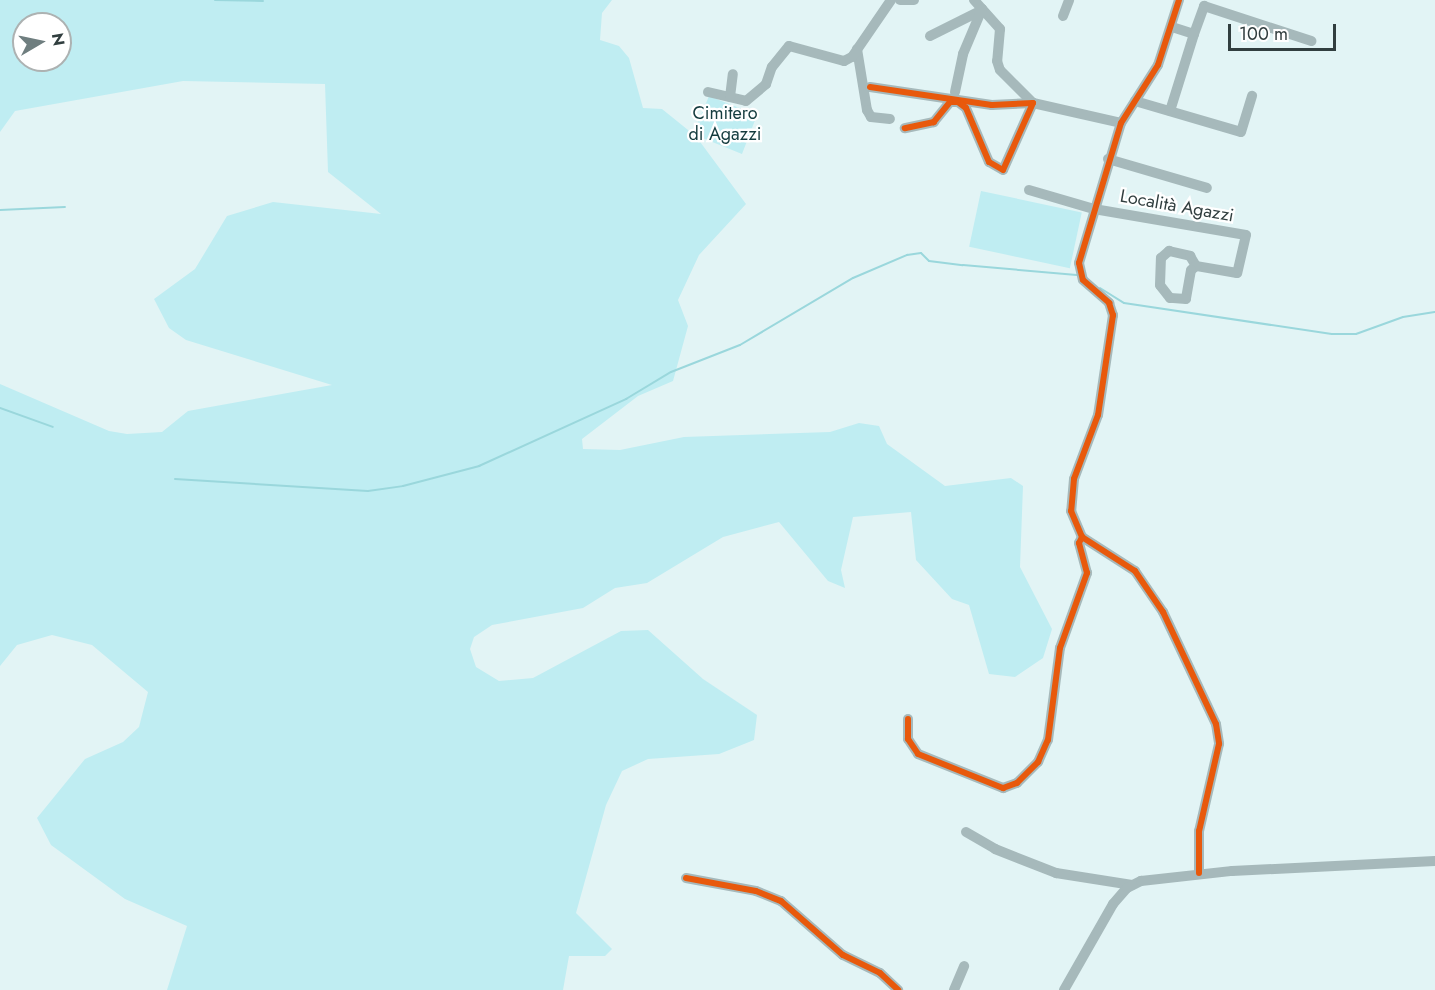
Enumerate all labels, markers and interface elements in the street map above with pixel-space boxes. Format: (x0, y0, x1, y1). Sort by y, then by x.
north arrow (12, 12, 72, 72)
scale bar (1231, 12, 1339, 50)
text: 100 m (1239, 21, 1288, 47)
text: N (46, 31, 71, 47)
park label: Cimitero di Agazzi (689, 103, 761, 146)
street label: Località Agazzi (1118, 185, 1236, 227)

